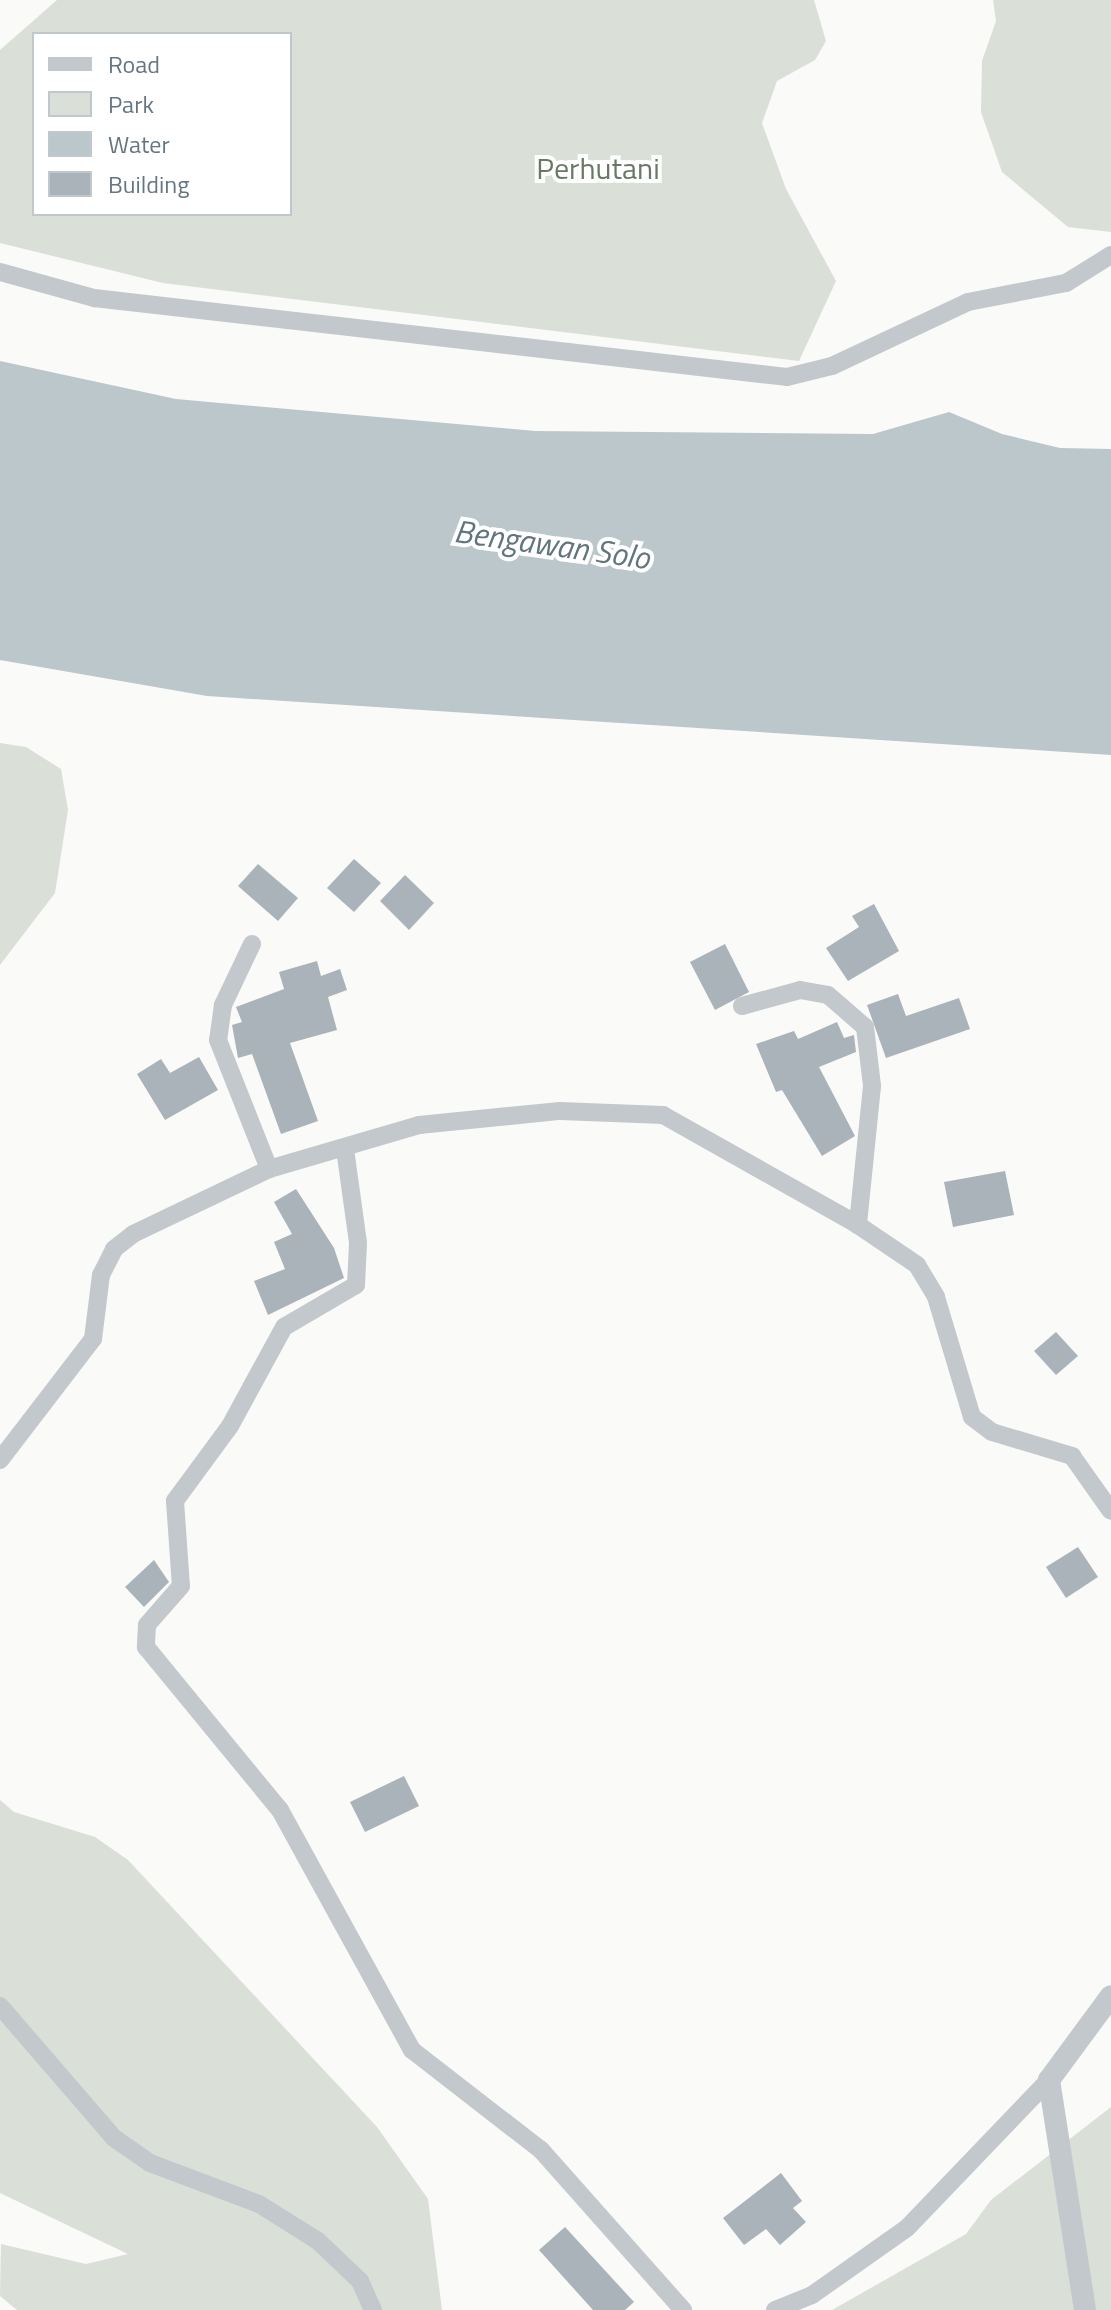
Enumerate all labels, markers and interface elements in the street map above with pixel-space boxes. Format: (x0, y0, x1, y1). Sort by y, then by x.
legend (32, 32, 292, 216)
text: Road (108, 46, 160, 82)
text: Park (108, 86, 154, 122)
text: Water (108, 126, 170, 162)
park label: Perhutani (536, 150, 660, 186)
text: Building (108, 166, 190, 202)
water label: Bengawan Solo (452, 511, 652, 577)

